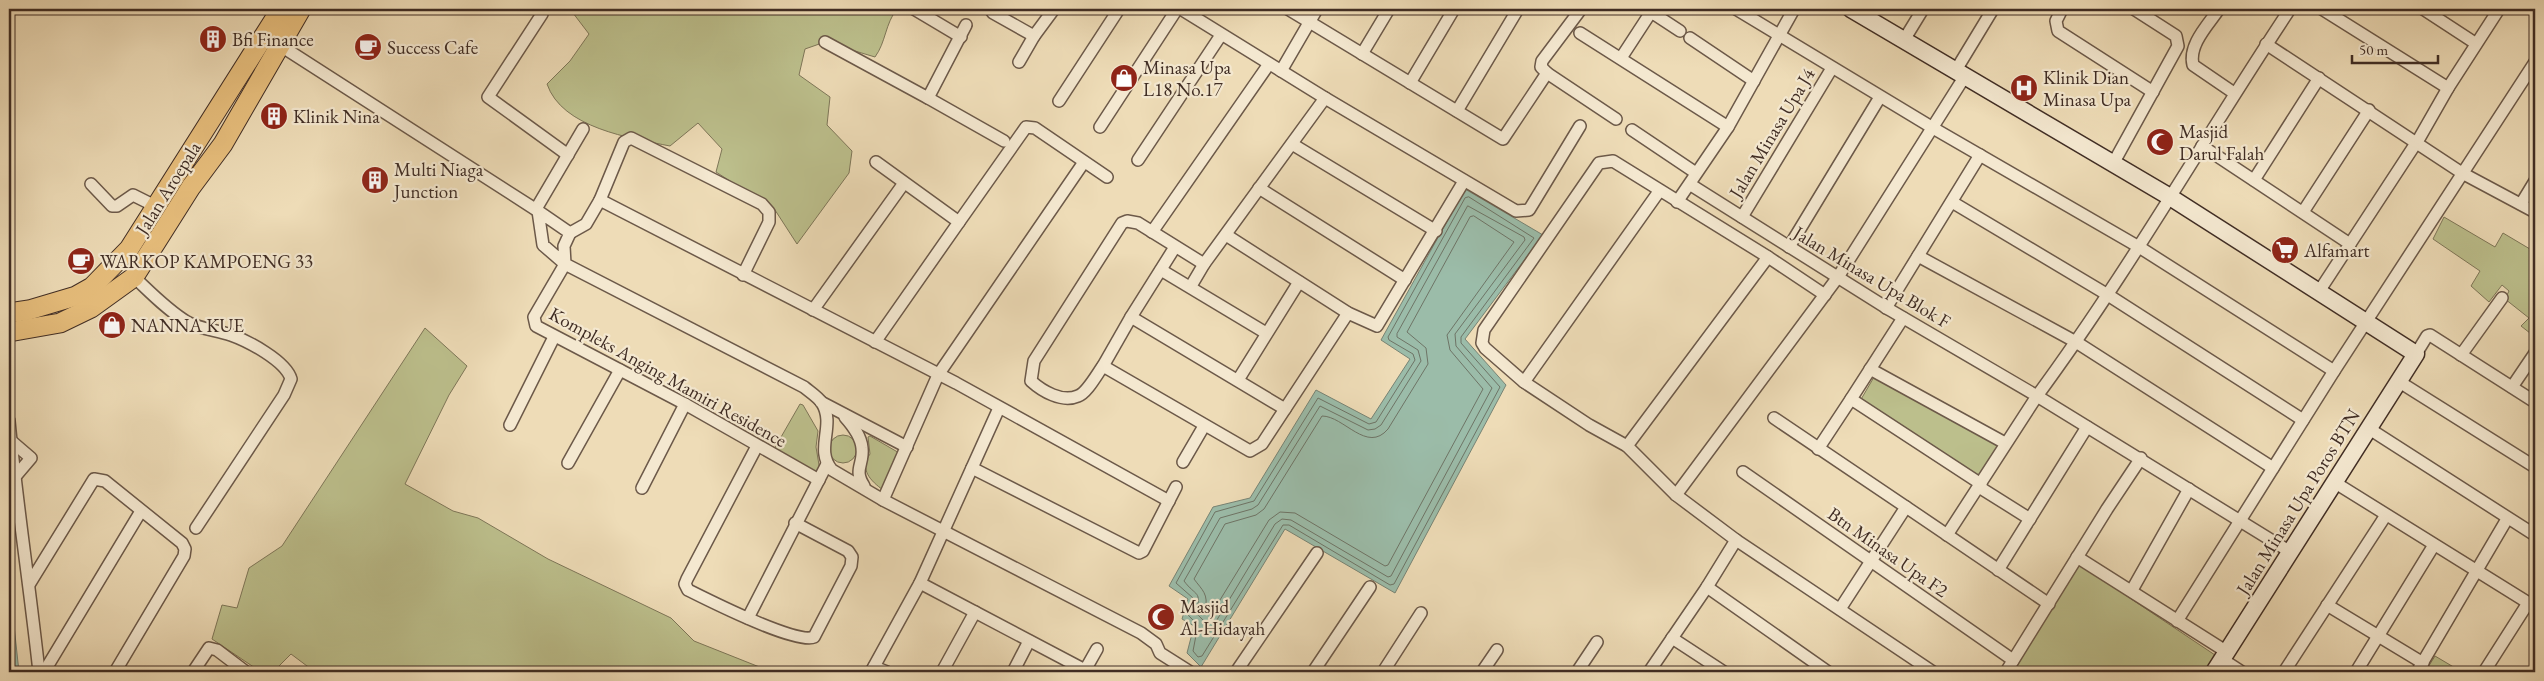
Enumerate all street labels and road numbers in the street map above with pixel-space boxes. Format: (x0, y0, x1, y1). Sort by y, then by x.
street label: Jalan Minasa Upa J4 (1722, 63, 1821, 204)
street label: Jalan Aroepala (128, 136, 207, 241)
street label: Jalan Minasa Upa Blok F (1787, 219, 1955, 334)
street label: Kompleks Anging Mamiri Residence (545, 301, 791, 453)
street label: Jalan Minasa Upa Poros BTN (2229, 404, 2366, 601)
street label: Btn Minasa Upa F2 (1823, 501, 1953, 603)

